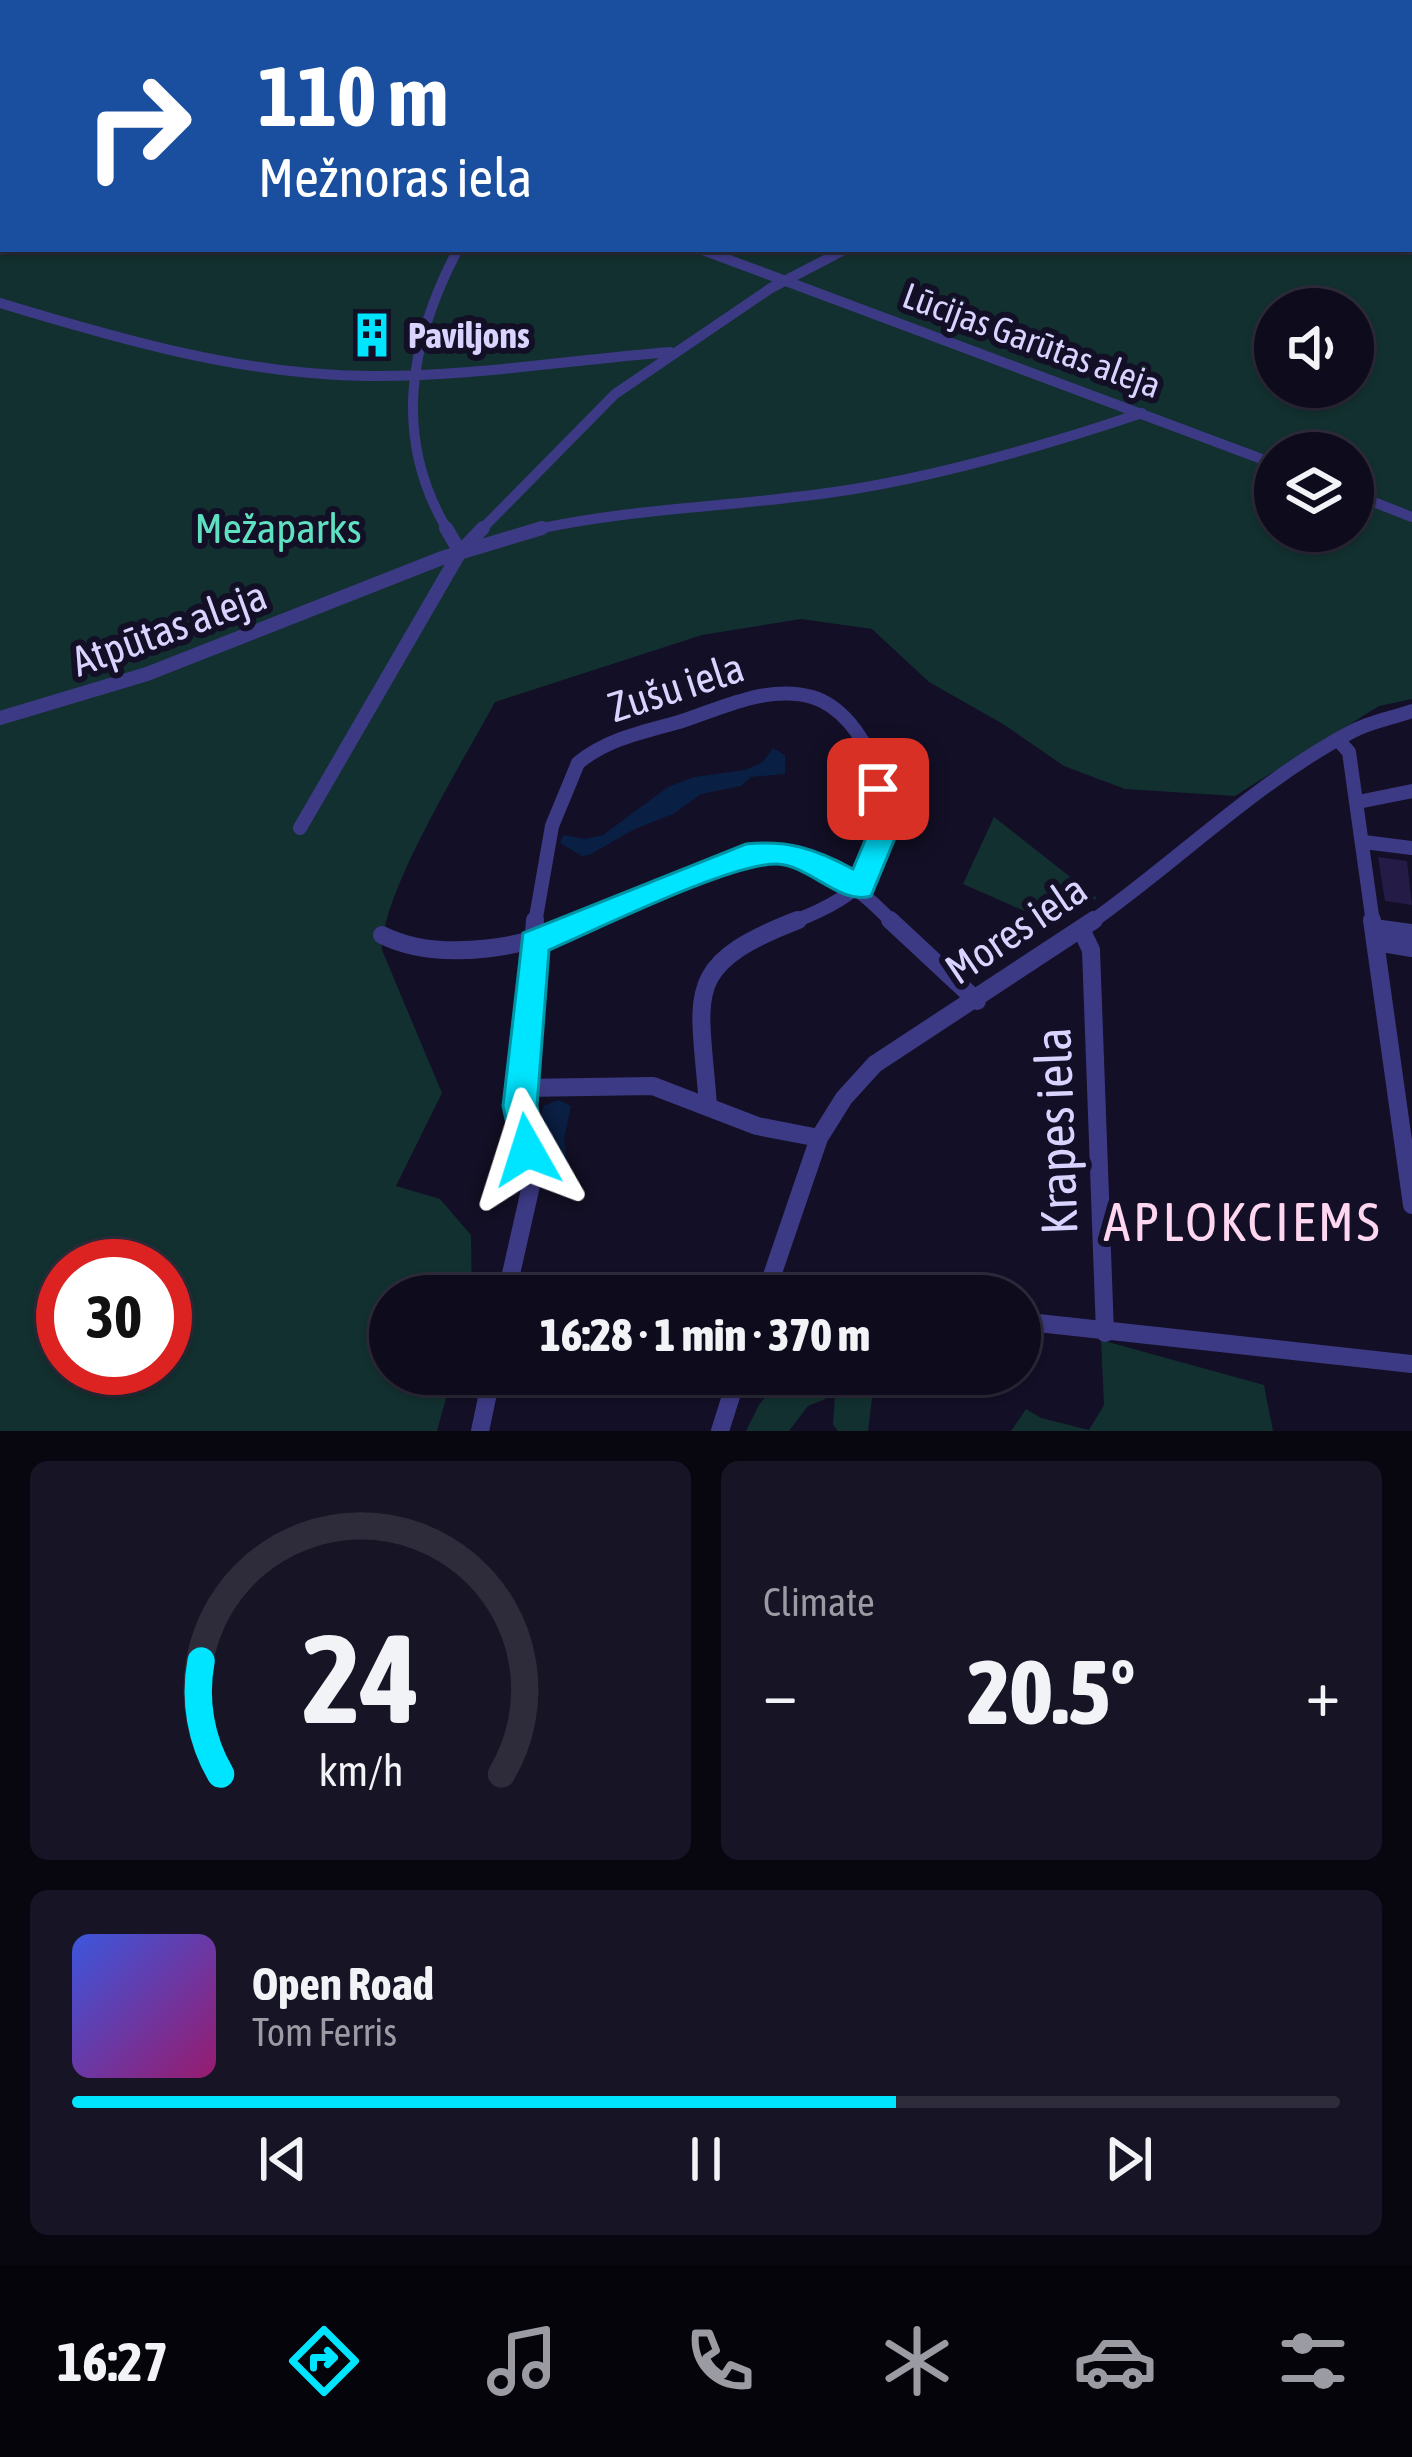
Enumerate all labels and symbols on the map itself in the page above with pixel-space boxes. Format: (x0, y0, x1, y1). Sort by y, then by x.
street label: Lūcijas Garūtas aleja (897, 274, 1167, 406)
building icon: Paviljons (347, 310, 397, 360)
place label: Paviljons (408, 314, 530, 356)
park label: Mežaparks (195, 504, 362, 552)
street label: Atpūtas aleja (65, 571, 273, 685)
street label: Zušu iela (602, 643, 750, 731)
pin (827, 738, 929, 840)
street label: Mores iela (937, 865, 1095, 993)
street label: Krapes iela (1022, 1026, 1089, 1236)
position arrow (464, 1087, 590, 1213)
district label: APLOKCIEMS (1103, 1191, 1383, 1252)
speed limit sign: 30 (36, 1239, 192, 1395)

